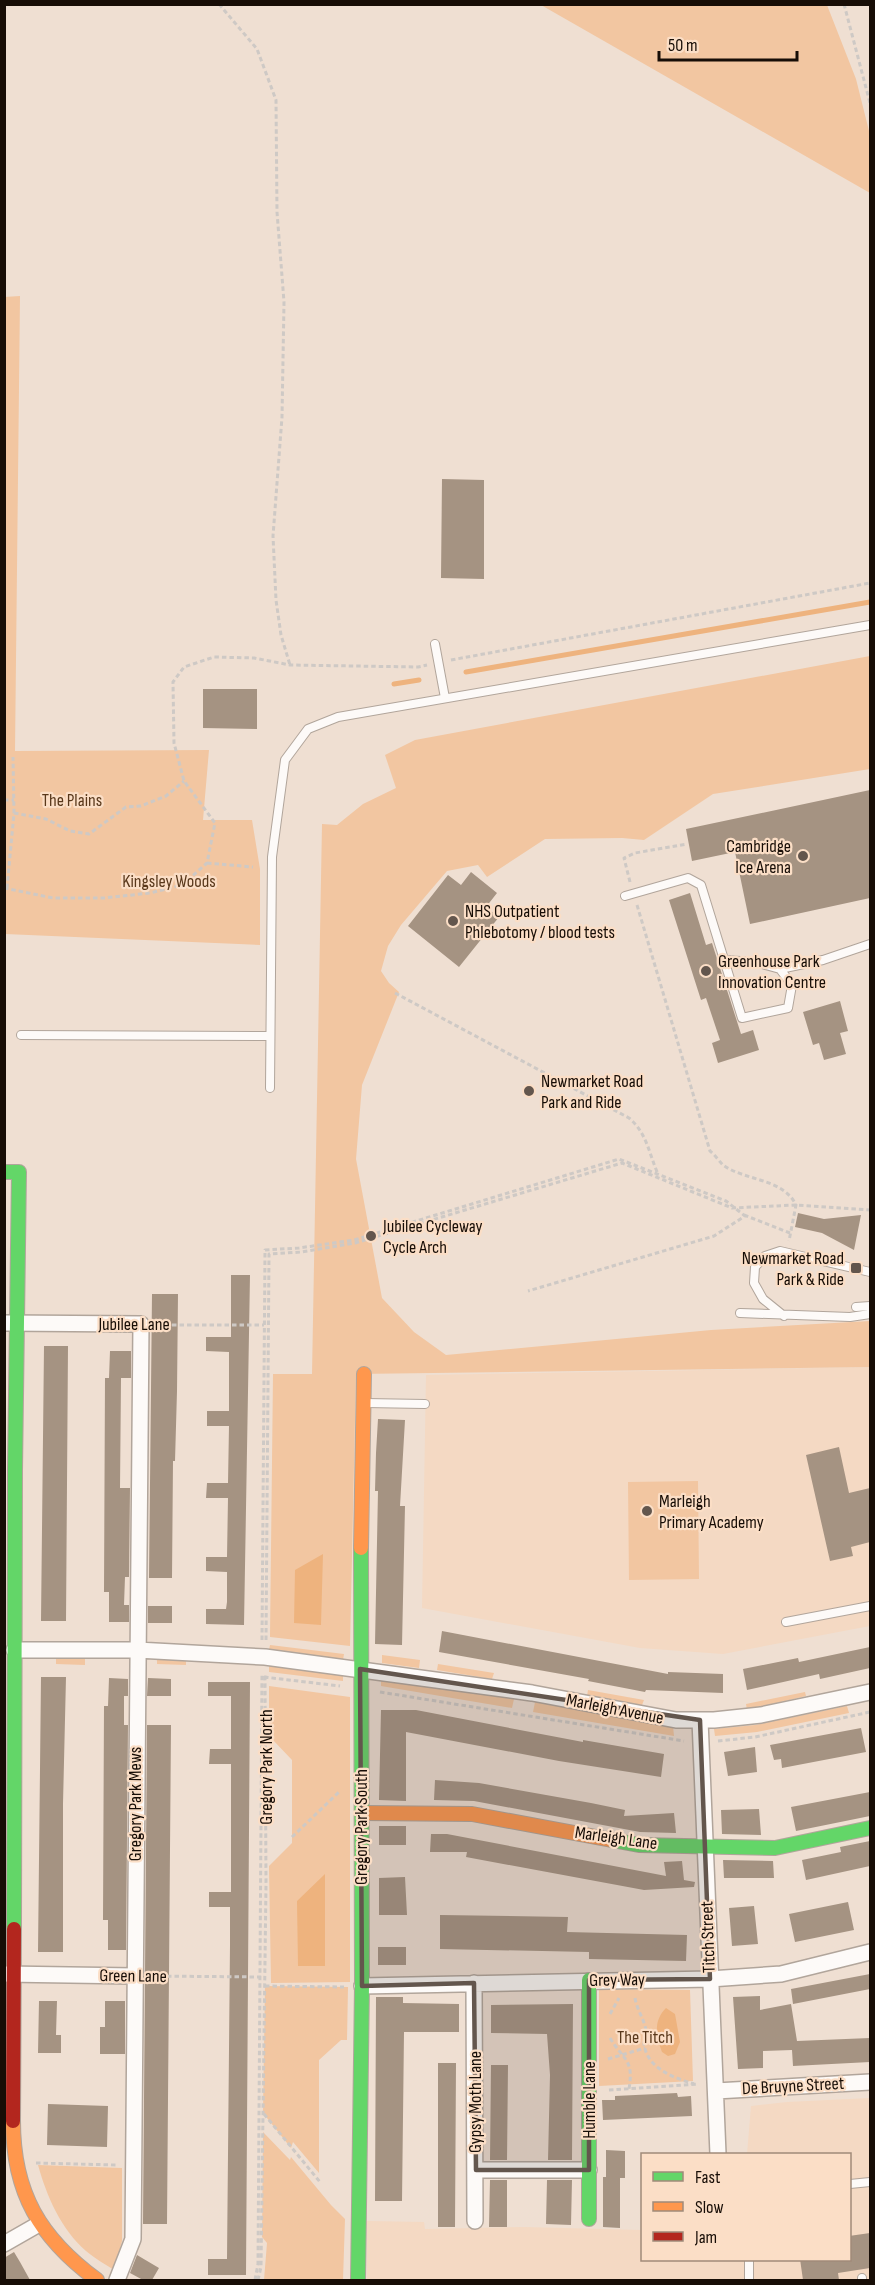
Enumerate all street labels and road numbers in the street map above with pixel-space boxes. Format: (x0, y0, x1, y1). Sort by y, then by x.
street label: Jubilee Lane (97, 1314, 170, 1335)
street label: Marleigh Avenue (565, 1689, 665, 1729)
street label: Gregory Park North (256, 1709, 277, 1825)
street label: Gregory Park Mews (125, 1747, 146, 1861)
street label: Gregory Park South (351, 1769, 372, 1885)
street label: Marleigh Lane (573, 1822, 659, 1854)
street label: Titch Street (696, 1900, 720, 1973)
street label: Green Lane (99, 1965, 167, 1987)
street label: Grey Way (589, 1969, 645, 1991)
street label: Gypsy Moth Lane (465, 2051, 486, 2153)
street label: Humble Lane (579, 2061, 600, 2139)
street label: De Bruyne Street (741, 2073, 845, 2099)

